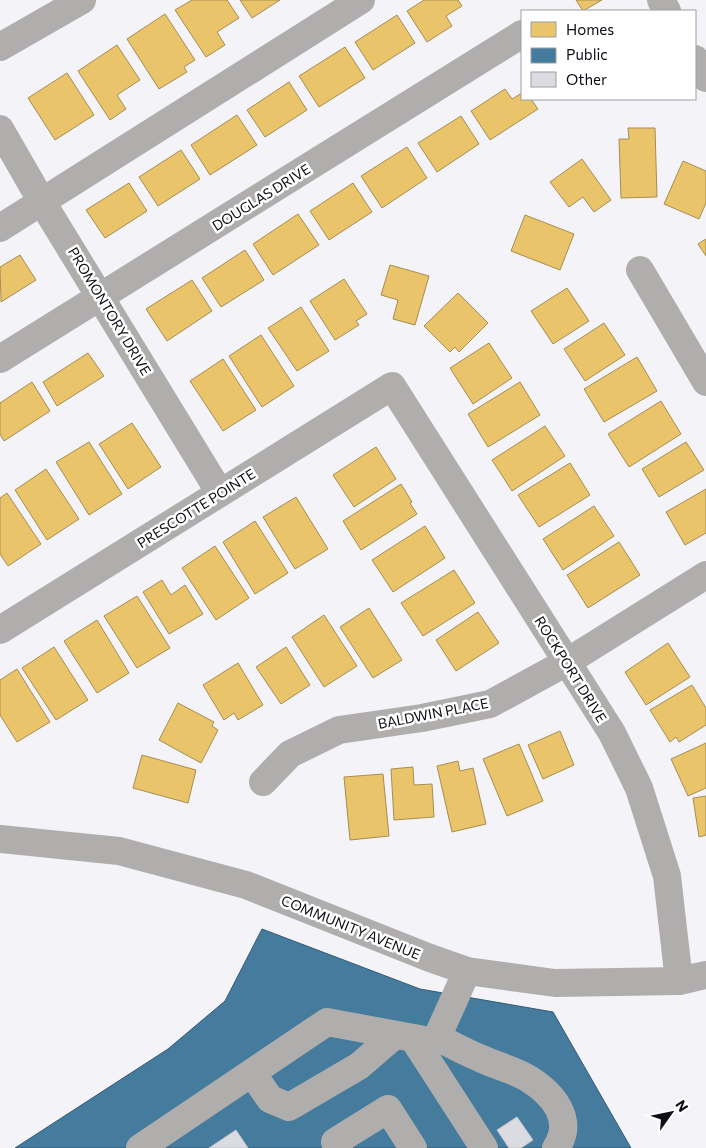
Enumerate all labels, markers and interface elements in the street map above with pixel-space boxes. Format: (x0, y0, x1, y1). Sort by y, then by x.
legend (521, 10, 696, 100)
text: Homes (566, 20, 614, 38)
text: Public (566, 45, 608, 63)
text: Other (566, 70, 607, 88)
street label: DOUGLAS DRIVE (209, 160, 313, 234)
street label: PROMONTORY DRIVE (65, 244, 155, 378)
street label: PRESCOTTE POINTE (134, 465, 258, 551)
street label: ROCKPORT DRIVE (531, 613, 611, 725)
street label: BALDWIN PLACE (376, 694, 490, 732)
street label: COMMUNITY AVENUE (279, 891, 423, 963)
north arrow (646, 1088, 696, 1138)
text: N (672, 1097, 692, 1115)

